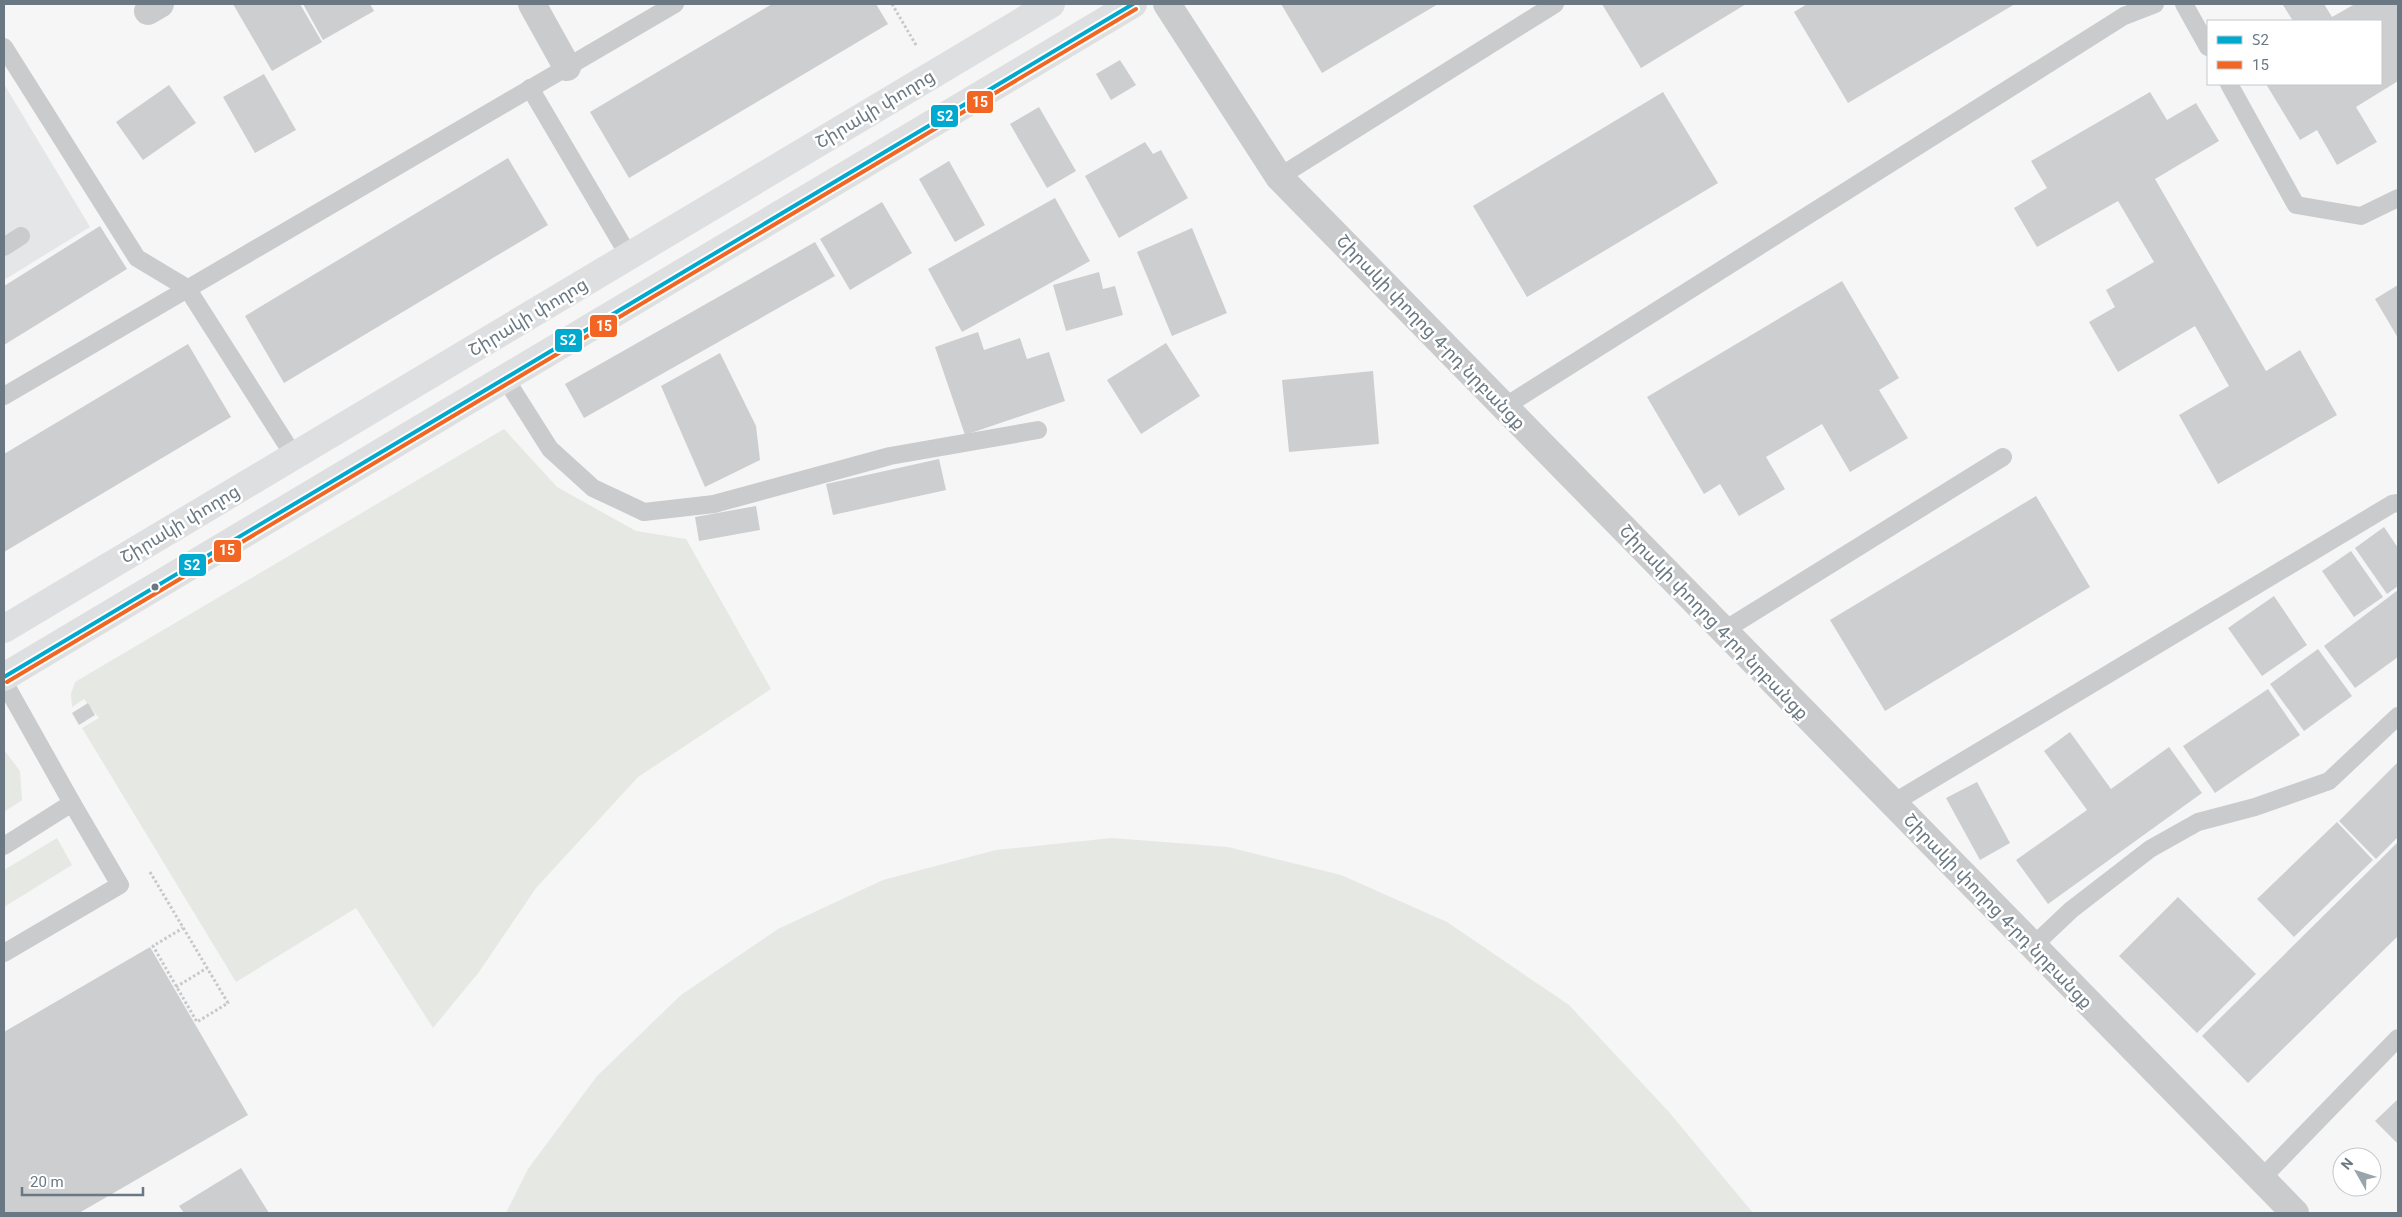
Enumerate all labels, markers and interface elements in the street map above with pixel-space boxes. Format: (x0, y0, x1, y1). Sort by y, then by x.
legend (2207, 20, 2382, 85)
text: Տ2 (2252, 31, 2269, 49)
text: 15 (2252, 56, 2269, 74)
street label: Շիրակի փողոց (811, 65, 938, 152)
line badge: 15 (966, 90, 994, 114)
text: 15 (972, 94, 988, 110)
line badge: Տ2 (930, 104, 959, 128)
text: Տ2 (937, 108, 953, 124)
street label: Շիրակի փողոց 4-րդ նրբանցք (1333, 230, 1530, 433)
street label: Շիրակի փողոց (464, 273, 591, 360)
line badge: 15 (589, 314, 618, 338)
text: 15 (596, 318, 612, 334)
line badge: Տ2 (554, 328, 583, 353)
text: Տ2 (560, 332, 576, 348)
street label: Շիրակի փողոց (116, 480, 243, 567)
street label: Շիրակի փողոց 4-րդ նրբանցք (1616, 520, 1813, 723)
line badge: 15 (213, 539, 242, 563)
text: 15 (219, 542, 235, 558)
line badge: Տ2 (178, 553, 207, 577)
text: Տ2 (184, 557, 200, 573)
unlabelled marker (150, 582, 160, 592)
street label: Շիրակի փողոց 4-րդ նրբանցք (1900, 809, 2097, 1012)
north arrow (2332, 1147, 2382, 1197)
text: N (2338, 1155, 2356, 1173)
scale bar (22, 1164, 144, 1196)
text: 20 m (30, 1173, 64, 1191)

